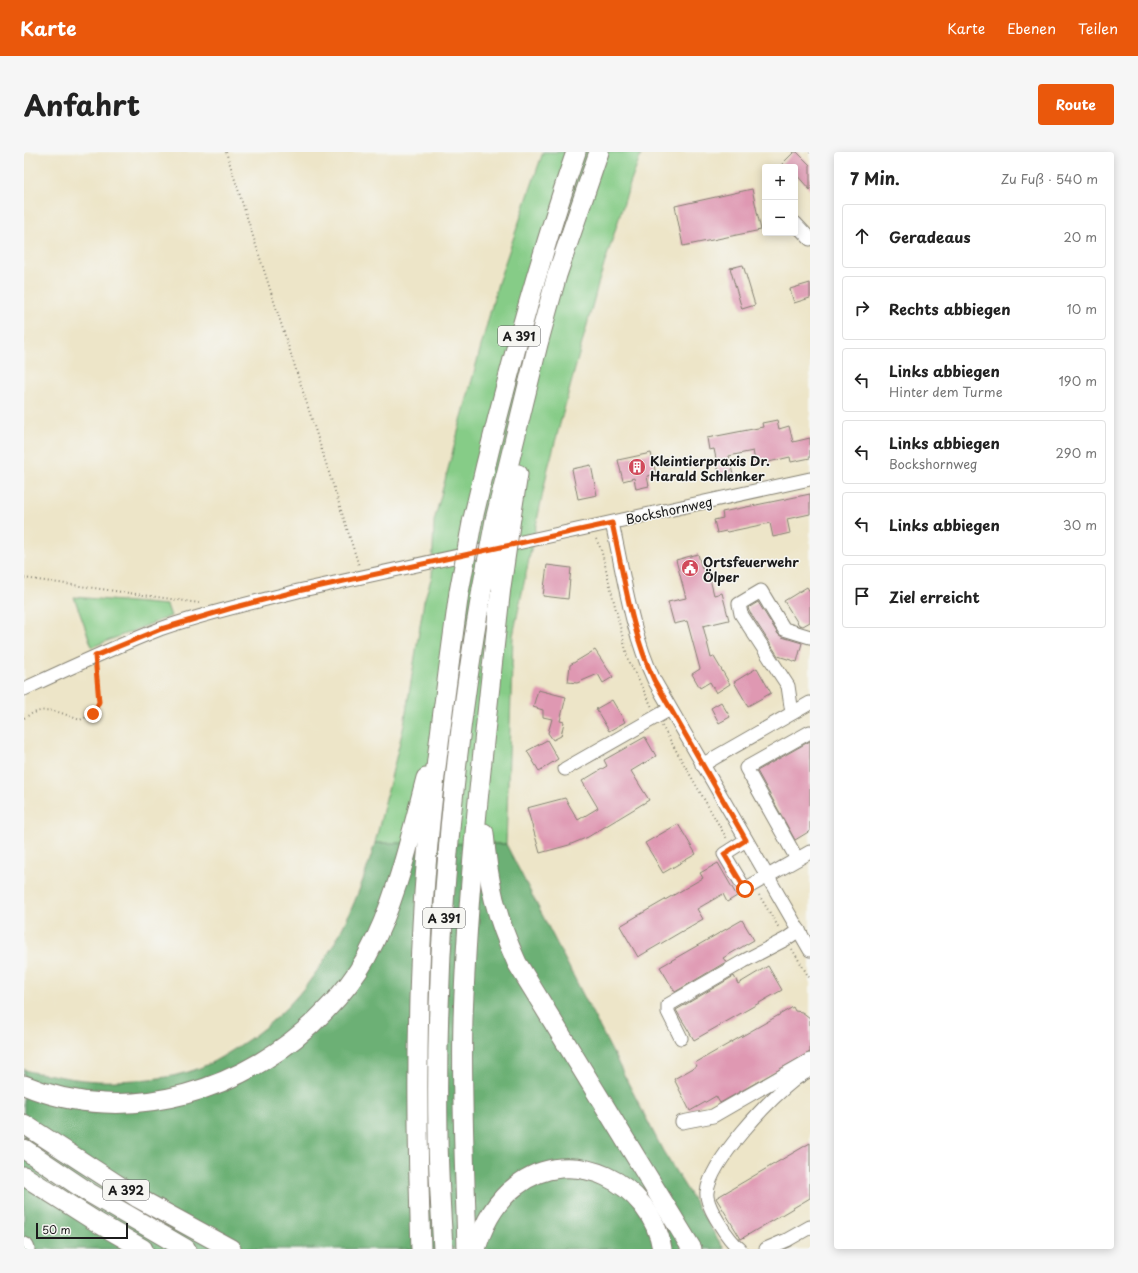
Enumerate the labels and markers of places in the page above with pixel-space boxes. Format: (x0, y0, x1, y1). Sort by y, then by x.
place label: Kleintierpraxis Dr. Harald Schlenker (650, 451, 770, 485)
building icon: Kleintierpraxis Dr. Harald Schlenker (627, 457, 647, 477)
place label: Ortsfeuerwehr Ölper (703, 552, 799, 586)
public building icon: Ortsfeuerwehr Ölper (680, 558, 700, 578)

